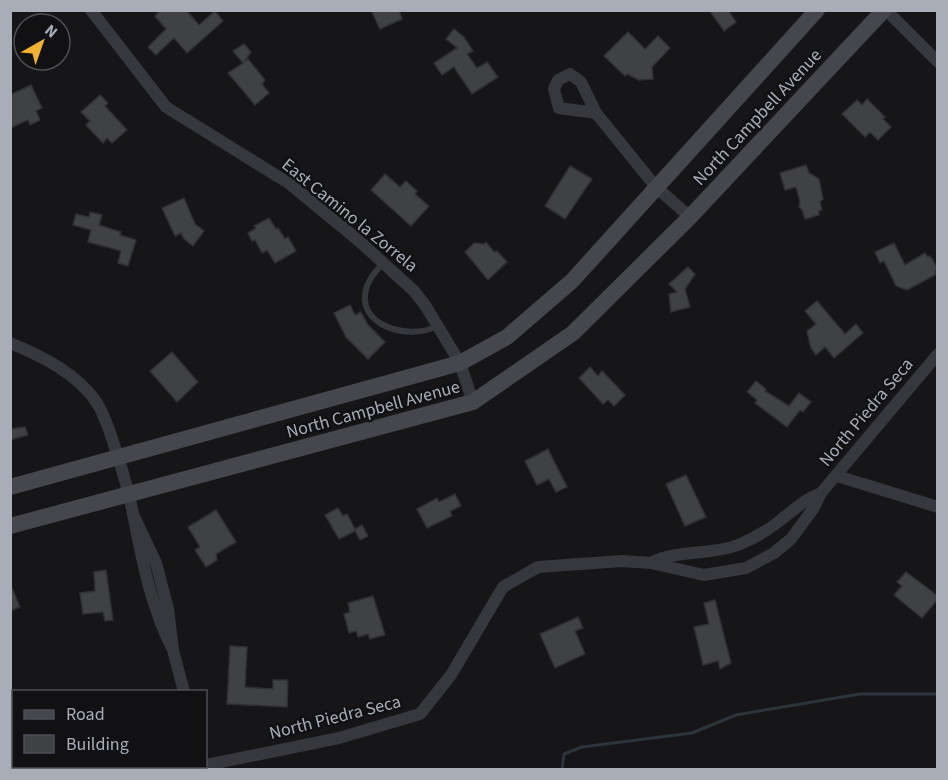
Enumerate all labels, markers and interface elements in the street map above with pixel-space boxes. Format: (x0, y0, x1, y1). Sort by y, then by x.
north arrow (12, 12, 72, 72)
text: N (40, 19, 62, 43)
street label: North Campbell Avenue (687, 43, 827, 191)
street label: East Camino la Zorrela (276, 153, 423, 278)
street label: North Piedra Seca (813, 353, 919, 472)
street label: North Campbell Avenue (284, 374, 463, 445)
street label: North Piedra Seca (267, 689, 404, 746)
legend (12, 690, 207, 768)
text: Road (66, 702, 105, 727)
text: Building (66, 732, 129, 757)

